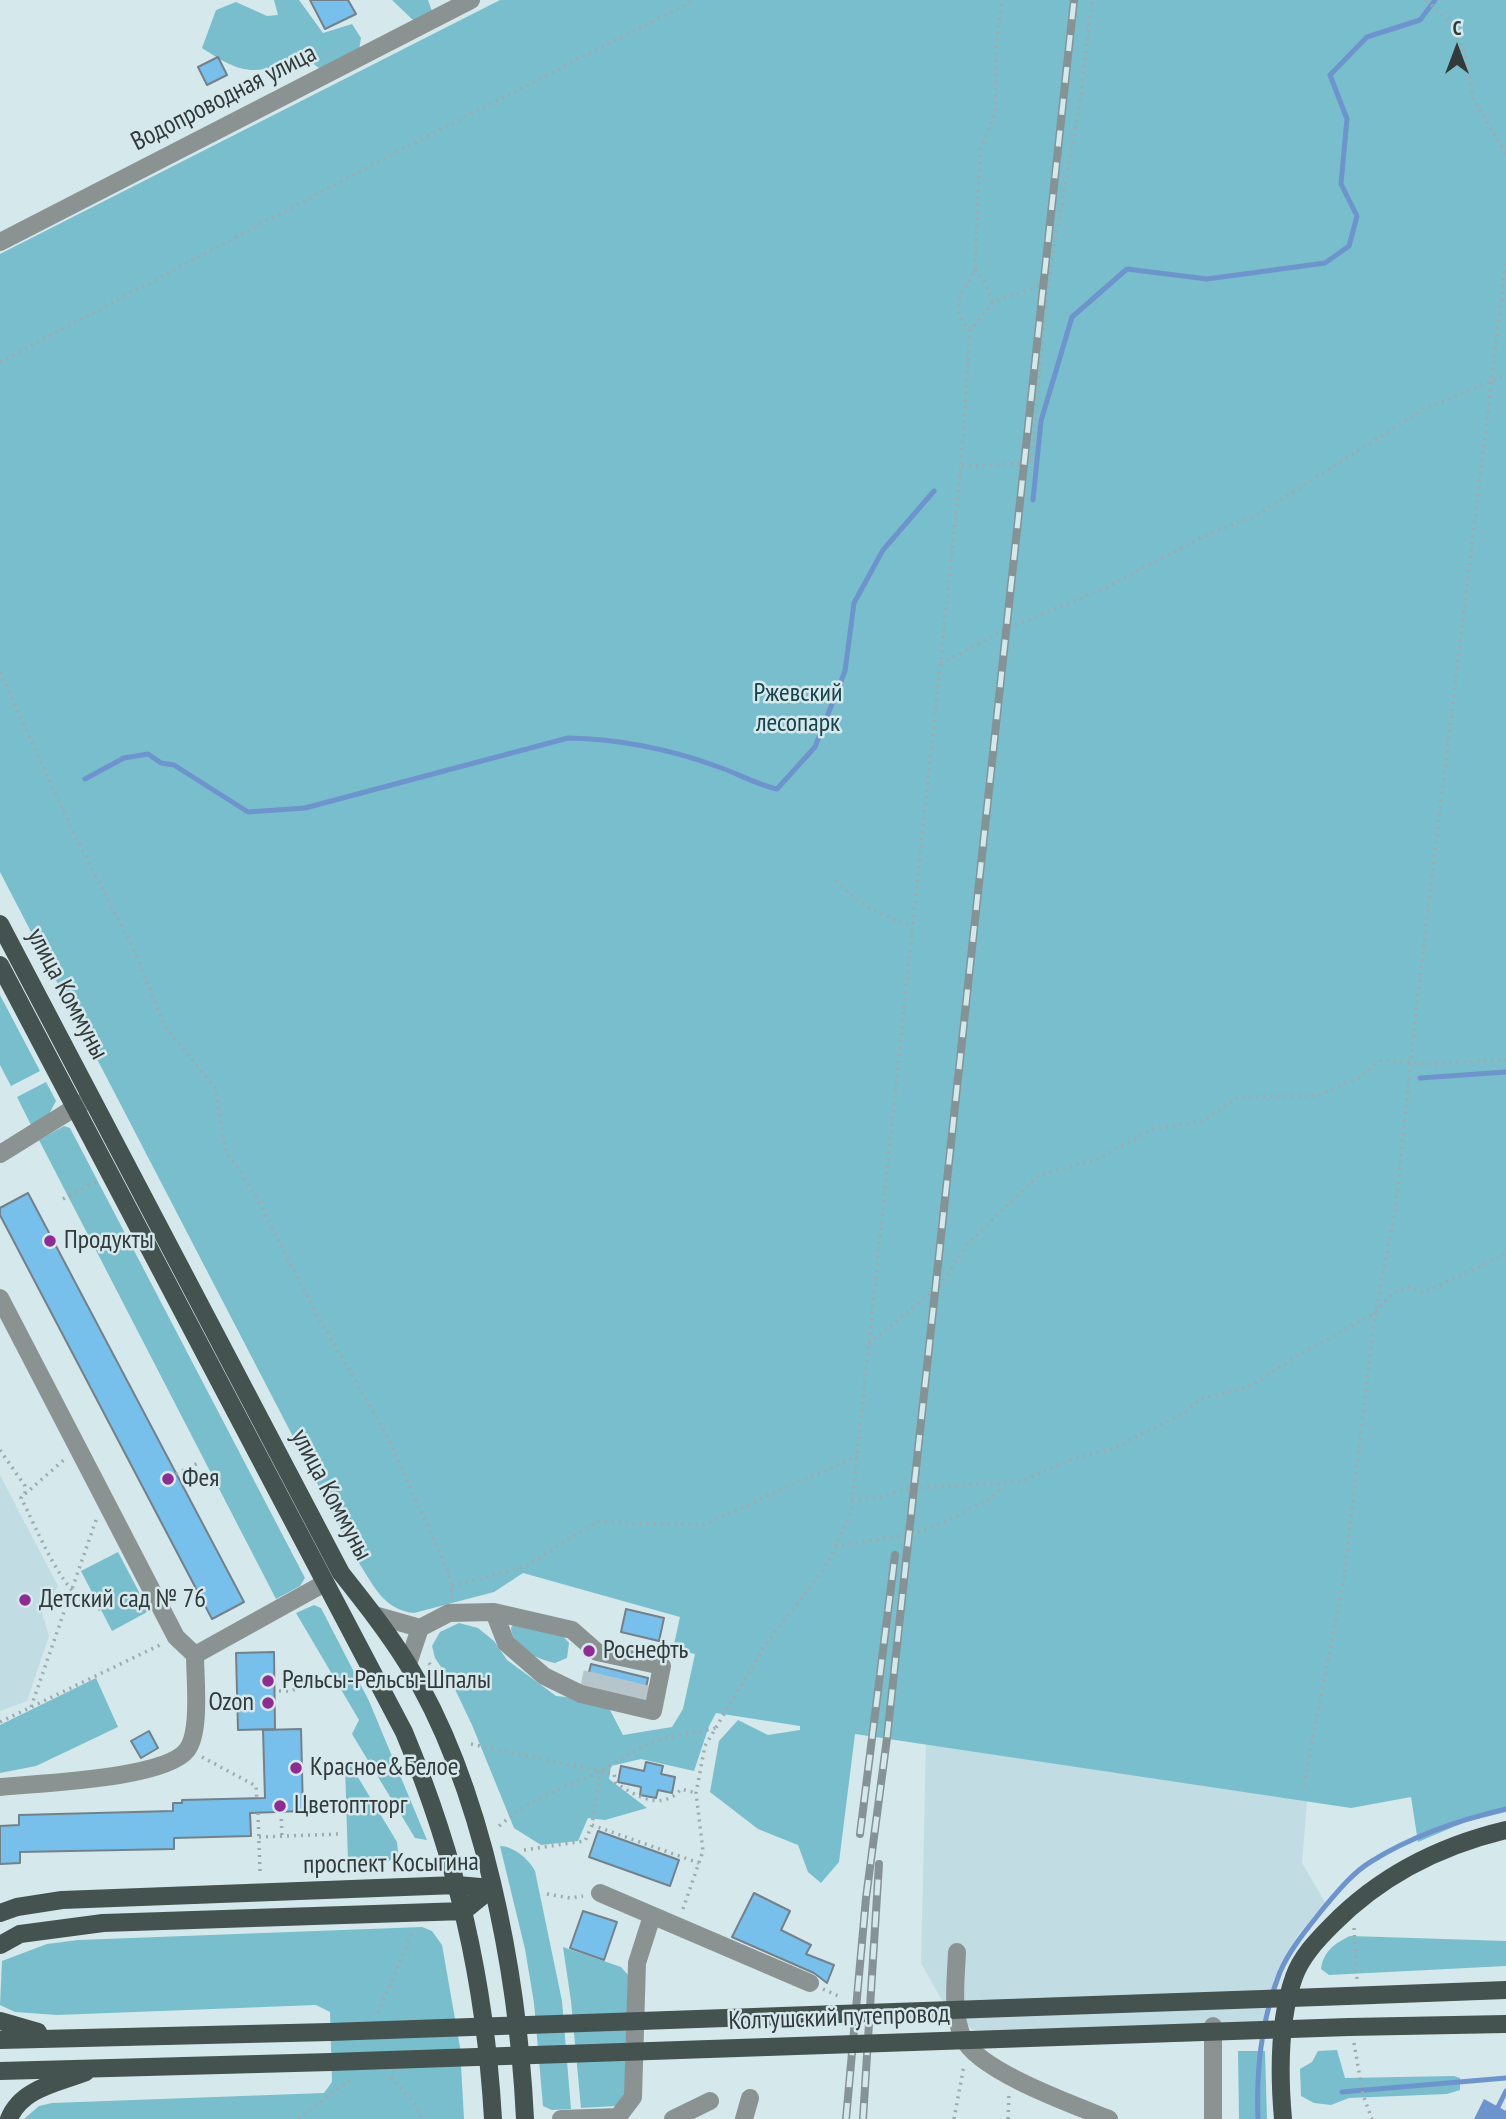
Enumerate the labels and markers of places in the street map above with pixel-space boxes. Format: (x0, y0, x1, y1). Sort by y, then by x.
place label: Продукты (64, 1225, 154, 1257)
marker: Продукты (42, 1233, 58, 1249)
place label: Фея (182, 1463, 219, 1495)
marker: Фея (160, 1471, 176, 1487)
place label: Детский сад № 76 (39, 1584, 206, 1616)
marker: Детский сад № 76 (17, 1592, 33, 1608)
place label: Роснефть (603, 1635, 688, 1667)
marker: Роснефть (581, 1643, 597, 1659)
place label: Рельсы-Рельсы-Шпалы (282, 1665, 491, 1697)
marker: Рельсы-Рельсы-Шпалы (260, 1673, 276, 1689)
place label: Ozon (208, 1687, 254, 1719)
marker: Ozon (260, 1695, 276, 1711)
place label: Красное&Белое (310, 1752, 459, 1784)
marker: Красное&Белое (288, 1760, 304, 1776)
place label: Цветоптторг (294, 1790, 408, 1822)
marker: Цветоптторг (272, 1798, 288, 1814)

